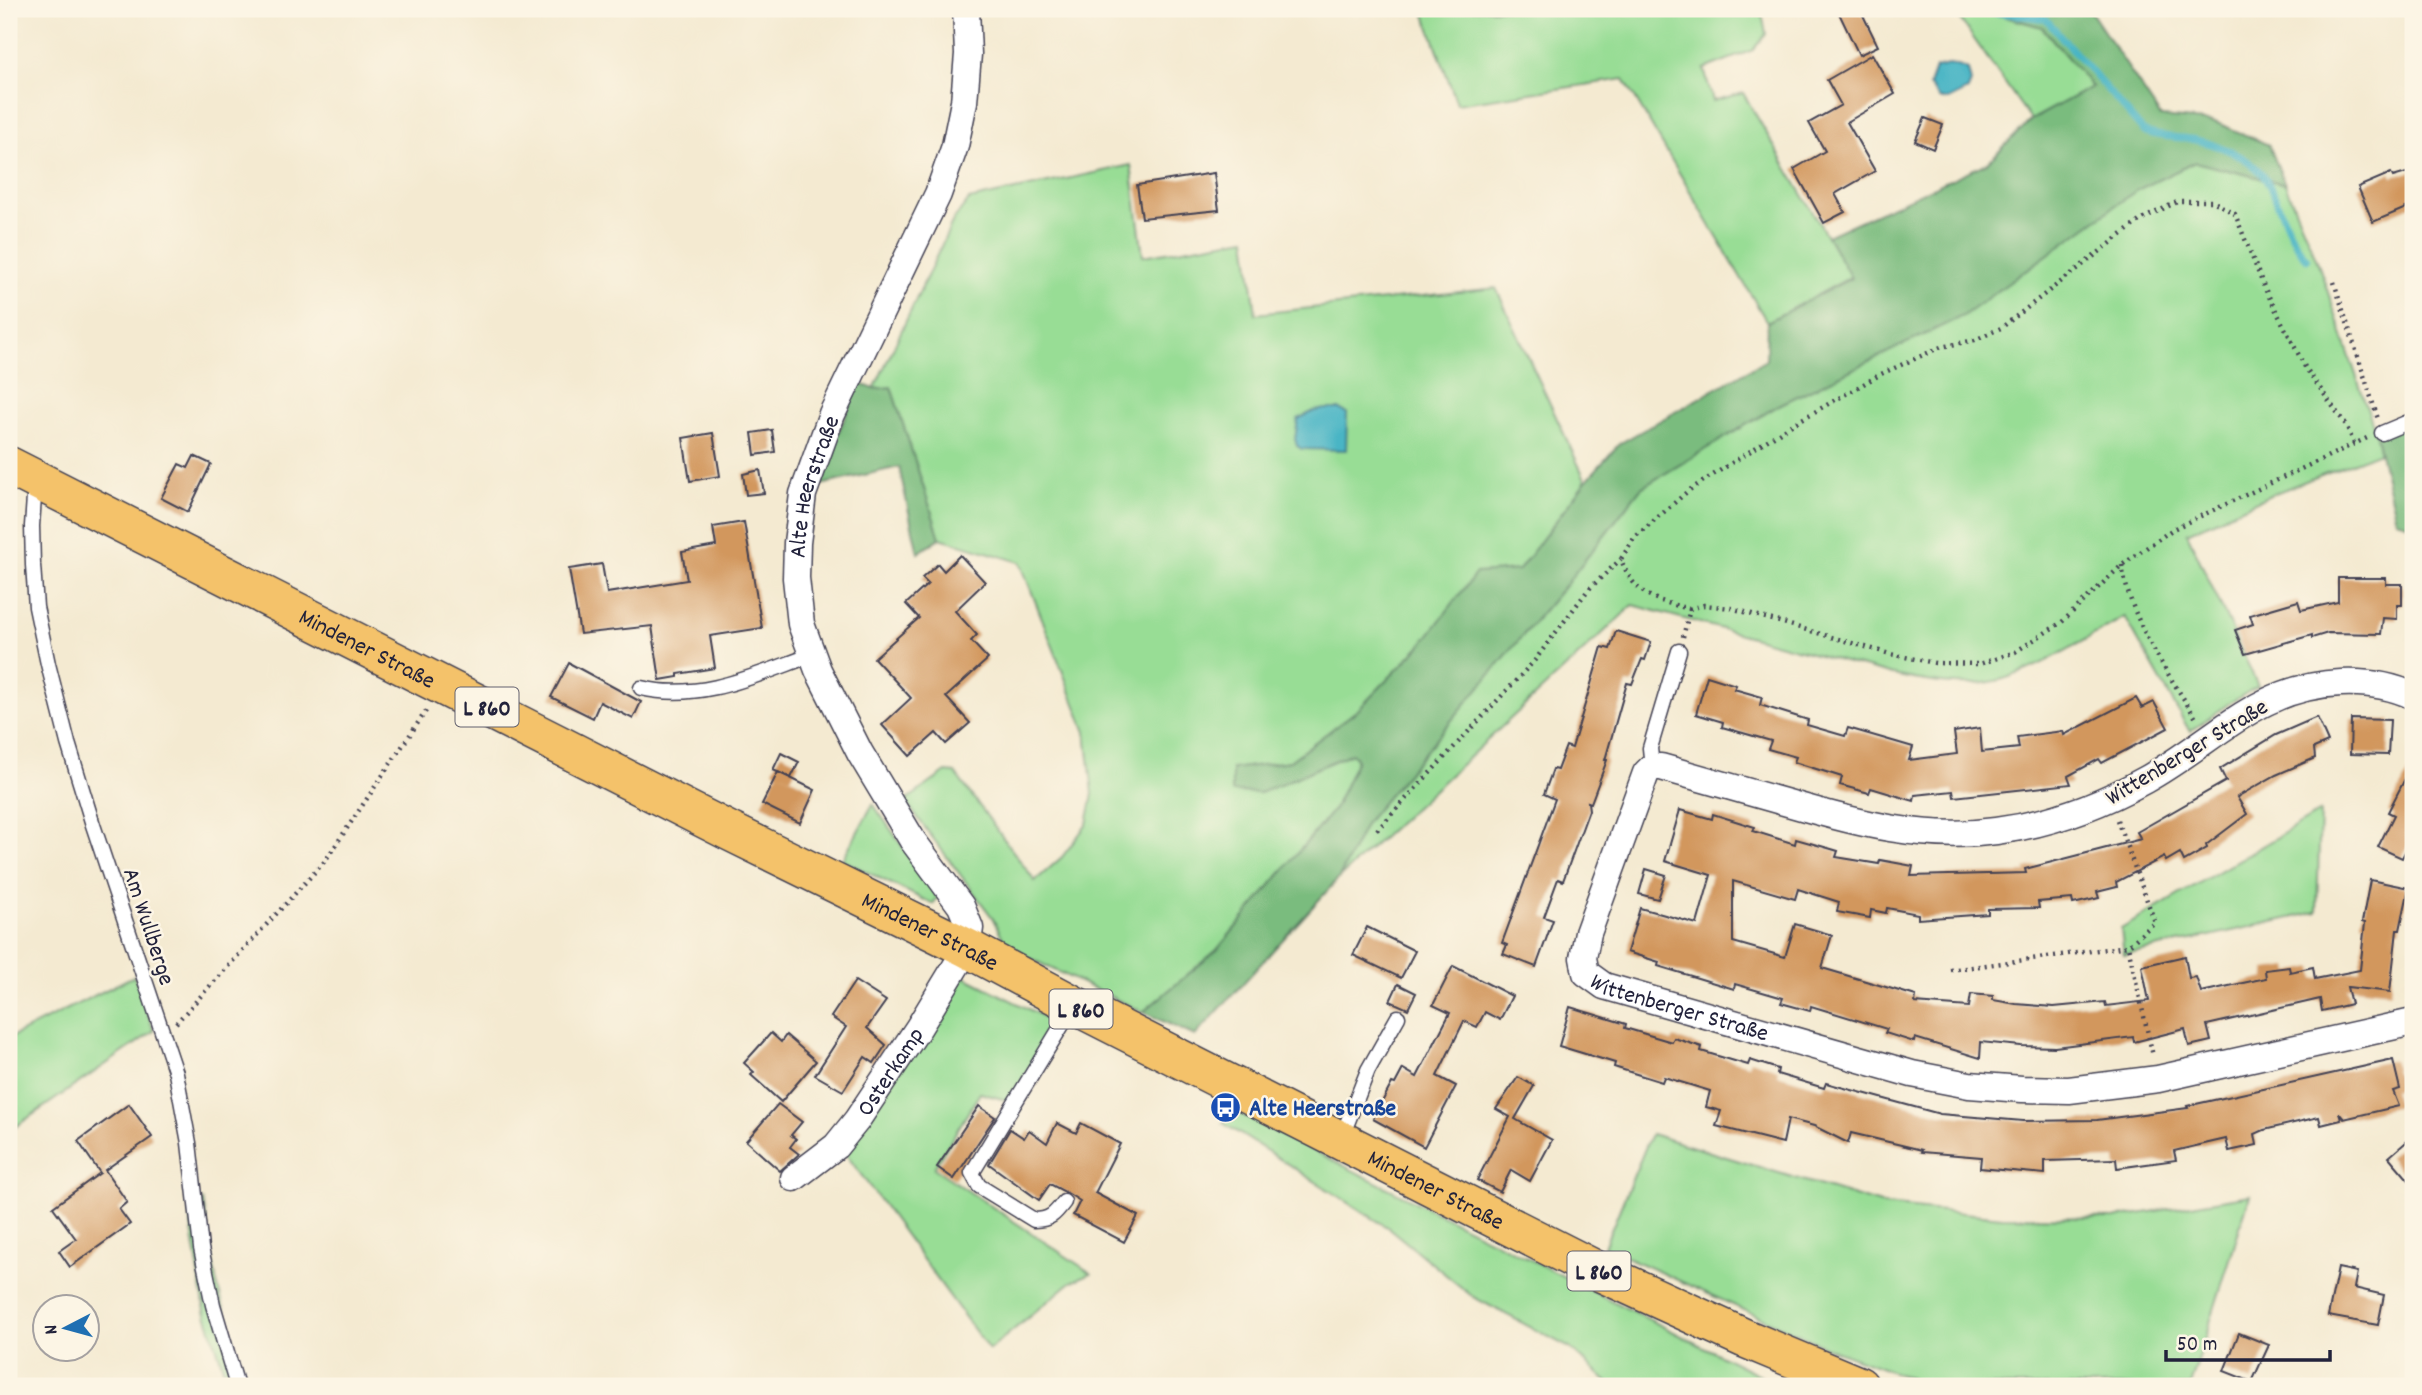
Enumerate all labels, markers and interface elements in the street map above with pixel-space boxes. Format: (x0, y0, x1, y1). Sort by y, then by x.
street label: Alte Heerstraße (783, 411, 850, 558)
street label: Mindener Straße (292, 602, 440, 699)
road number: L 860 (456, 688, 518, 726)
street label: Wittenberger Straße (2100, 692, 2275, 816)
street label: Am Wullberge (112, 864, 182, 990)
street label: Mindener Straße (855, 885, 1004, 982)
street label: Wittenberger Straße (1581, 967, 1772, 1052)
road number: L 860 (1050, 990, 1112, 1028)
street label: Osterkamp (850, 1021, 934, 1124)
bus stop icon: Alte Heerstraße (1209, 1090, 1243, 1124)
place label: Alte Heerstraße (1249, 1093, 1397, 1127)
street label: Mindener Straße (1361, 1143, 1509, 1240)
road number: L 860 (1568, 1252, 1630, 1290)
north arrow (32, 1294, 102, 1364)
scale bar (2166, 1318, 2331, 1362)
text: N (39, 1323, 66, 1335)
text: 50 m (2177, 1331, 2217, 1361)

